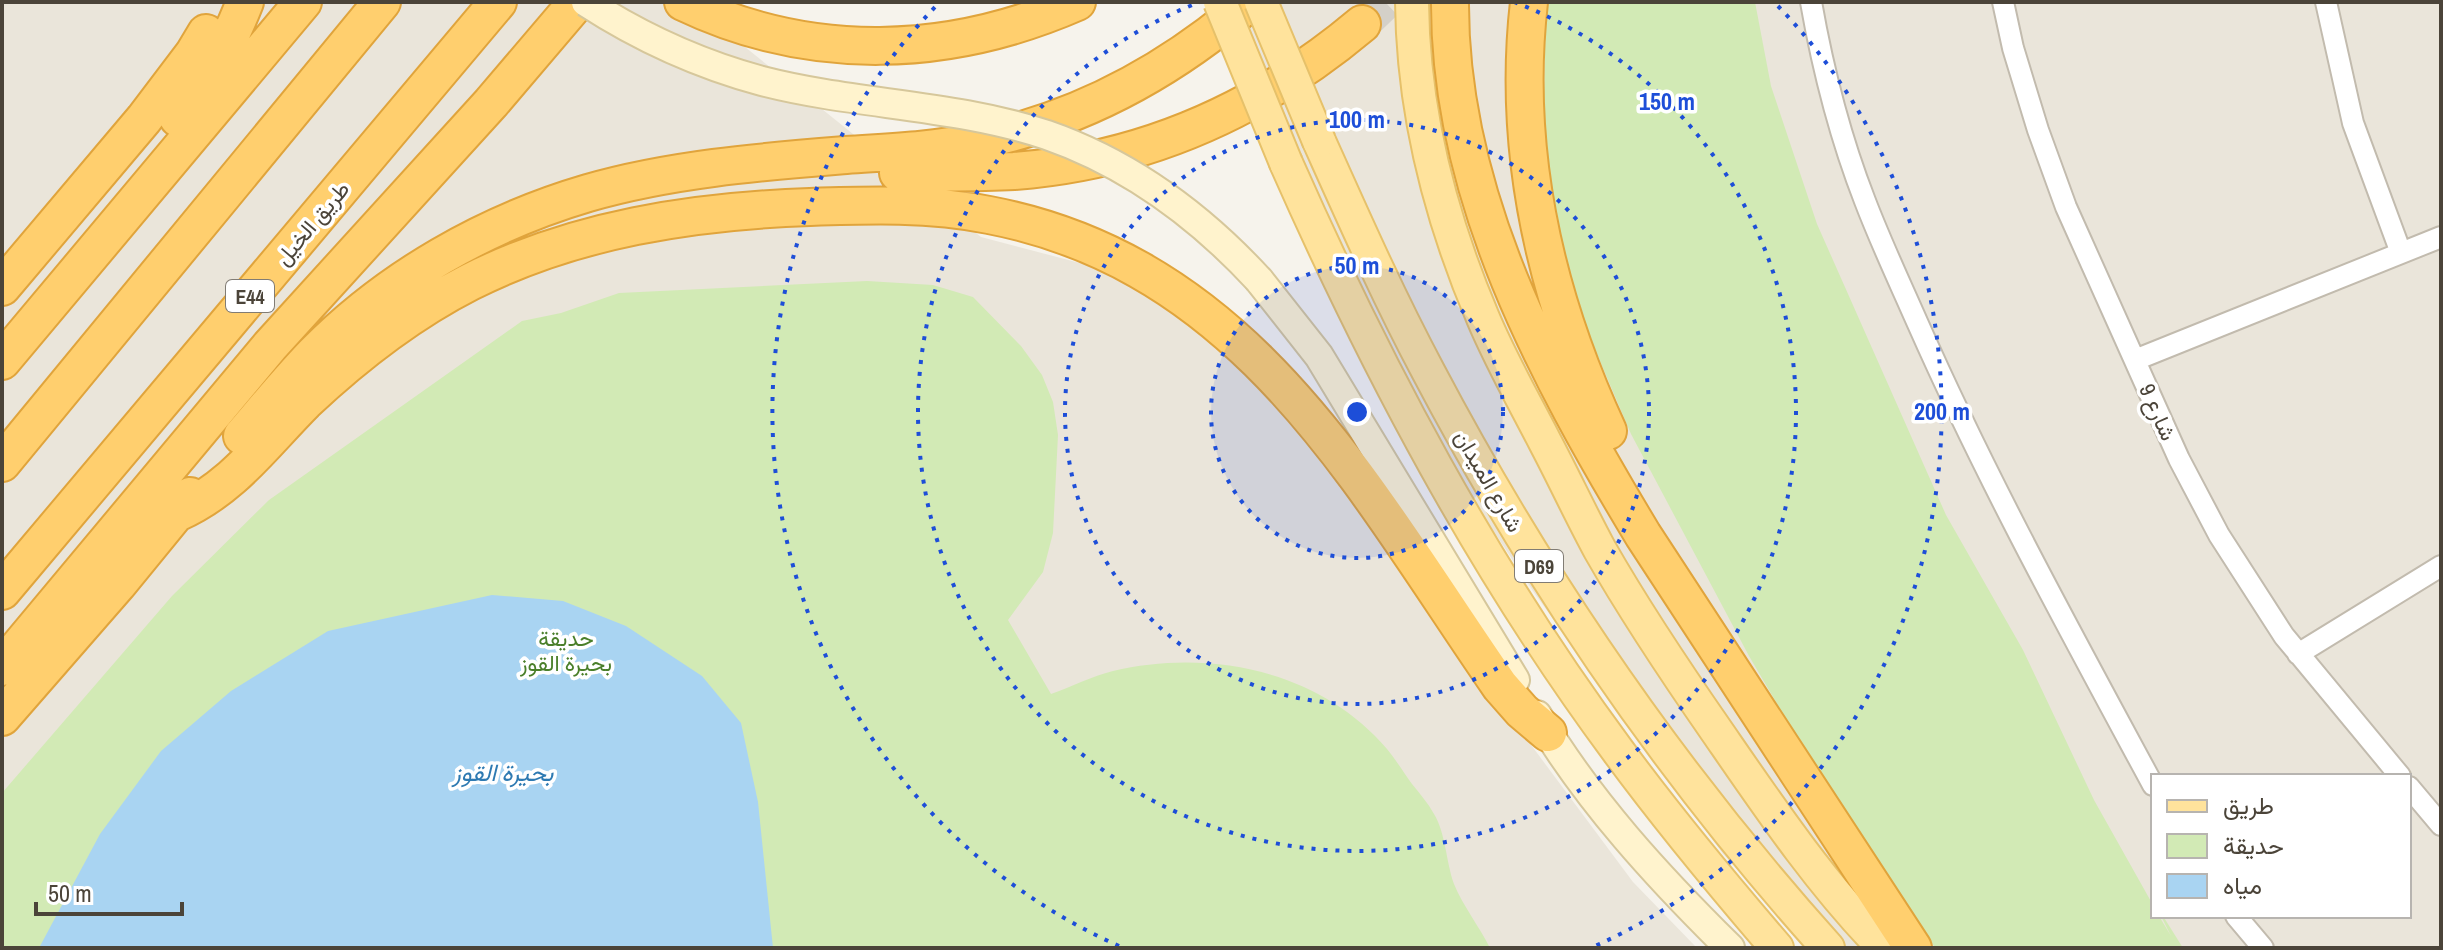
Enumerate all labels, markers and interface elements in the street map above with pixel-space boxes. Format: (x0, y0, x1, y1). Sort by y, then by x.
text: 150 m (1639, 85, 1695, 117)
text: 100 m (1329, 103, 1385, 135)
street label: طريق الخيل (268, 174, 356, 272)
text: 50 m (1335, 249, 1379, 281)
road number: E44 (226, 280, 274, 312)
street label: شارع 9 (2132, 379, 2184, 445)
text: 200 m (1914, 395, 1970, 427)
centre of rings (1343, 398, 1371, 426)
street label: شارع الميدان (1448, 425, 1530, 537)
road number: D69 (1515, 550, 1563, 582)
park label: حديقة بحيرة القوز (519, 623, 612, 678)
water label: بحيرة القوز (451, 756, 554, 788)
legend (2151, 774, 2411, 918)
text: طريق (2223, 789, 2274, 821)
text: حديقة (2223, 829, 2284, 861)
scale bar (36, 866, 182, 916)
text: مياه (2223, 869, 2262, 901)
text: 50 m (48, 877, 92, 909)

